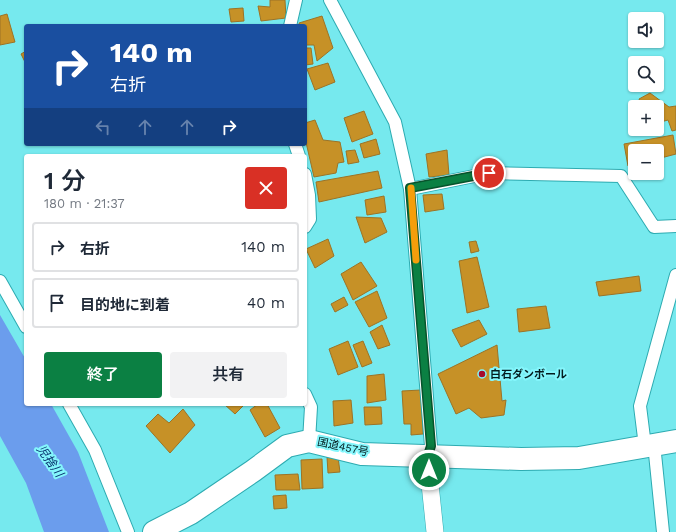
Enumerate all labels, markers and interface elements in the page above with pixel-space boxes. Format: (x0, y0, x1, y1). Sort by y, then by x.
map controls (628, 12, 664, 180)
button: sound (628, 12, 664, 48)
text: 140 m (110, 36, 193, 69)
icon: right (44, 40, 96, 92)
button: search (628, 56, 664, 92)
text: 右折 (110, 74, 146, 95)
button: + (628, 100, 664, 136)
icon: left (92, 116, 114, 138)
icon: ahead (134, 116, 156, 138)
icon: ahead (176, 116, 198, 138)
icon: right (218, 116, 240, 138)
button: − (628, 144, 664, 180)
pin (472, 156, 506, 190)
icon: arrive (478, 162, 500, 184)
text: 1 分 (44, 167, 85, 195)
button: close (245, 167, 287, 209)
text: 180 m · 21:37 (44, 196, 125, 211)
icon: right (46, 236, 68, 258)
text: 140 m (241, 238, 285, 256)
text: 右折 (80, 240, 110, 258)
icon: arrive (46, 292, 68, 314)
text: 40 m (247, 294, 285, 312)
text: 目的地に到着 (80, 296, 170, 314)
button: 終了 (44, 352, 162, 398)
button: 共有 (170, 352, 287, 398)
place label: 白石ダンボール (490, 368, 567, 381)
marker: 白石ダンボール (477, 369, 487, 379)
street label: 国道457号 (316, 435, 370, 459)
water label: 児捨川 (34, 442, 67, 481)
position arrow (408, 449, 450, 491)

